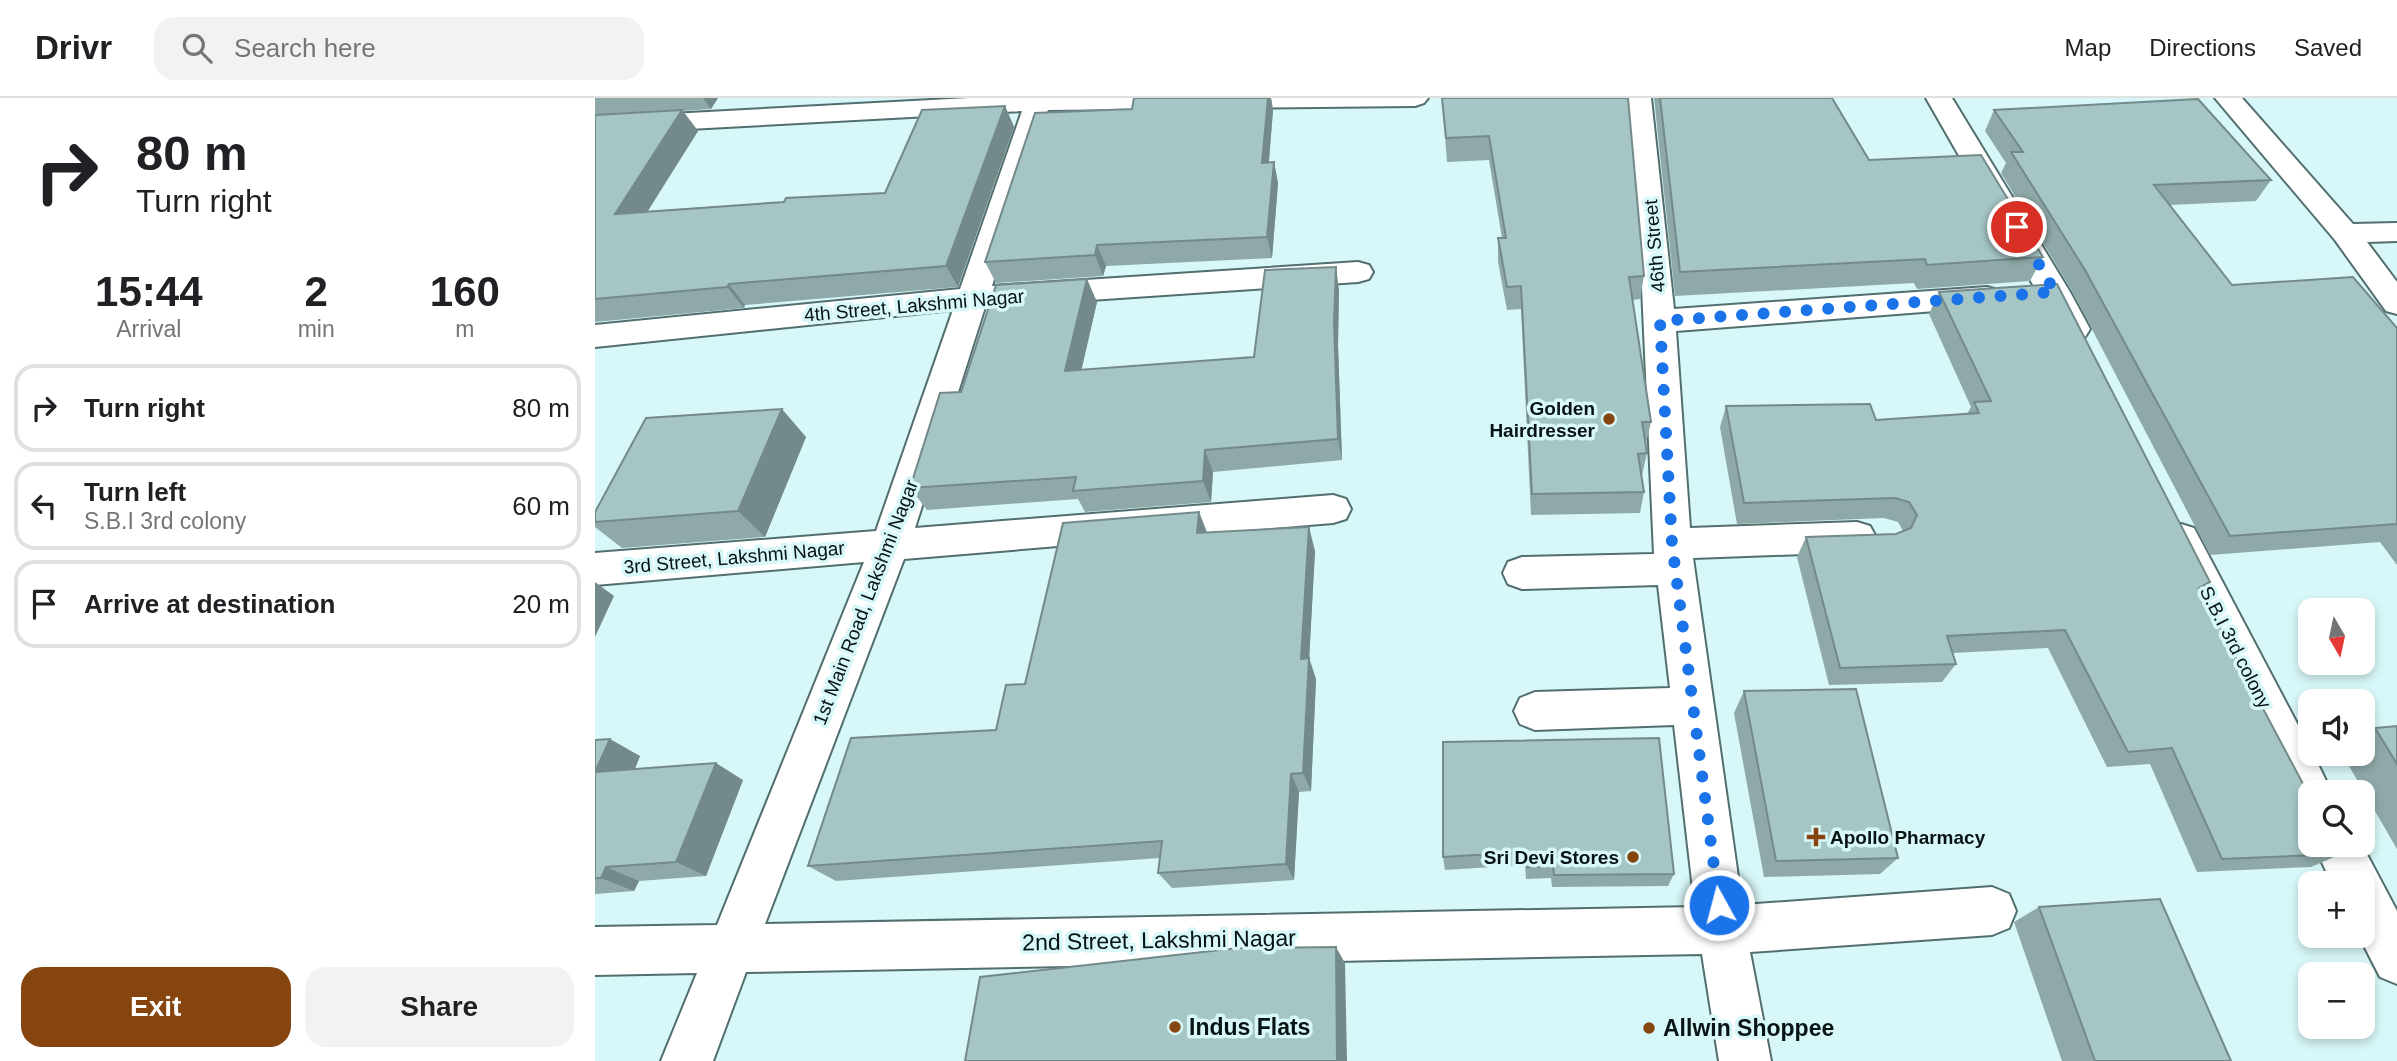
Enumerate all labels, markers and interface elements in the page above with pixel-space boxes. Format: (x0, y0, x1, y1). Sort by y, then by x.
search box (154, 17, 644, 80)
text: Drivr (35, 29, 112, 66)
icon: search (178, 29, 216, 67)
text: Search here (234, 33, 376, 63)
text: Map (2065, 34, 2111, 61)
text: Directions (2149, 34, 2256, 61)
text: Saved (2294, 34, 2362, 61)
icon: right (21, 126, 112, 217)
text: 80 m (136, 126, 248, 180)
text: Turn right (136, 183, 272, 219)
pin (1987, 197, 2047, 257)
street label: 46th Street (1640, 198, 1669, 293)
icon: arrive (1998, 208, 2036, 246)
text: 15:44 (95, 268, 203, 315)
text: 2 (304, 268, 328, 315)
text: 160 (430, 268, 500, 315)
street label: 4th Street, Lakshmi Nagar (803, 285, 1026, 326)
text: Arrival (116, 316, 181, 342)
text: min (298, 316, 335, 342)
text: m (455, 316, 474, 342)
icon: right (25, 389, 63, 427)
text: Turn right (84, 393, 205, 423)
text: 80 m (512, 393, 570, 423)
place label: Golden Hairdresser (1489, 398, 1596, 441)
marker: Golden Hairdresser (1601, 411, 1617, 427)
street label: 1st Main Road, Lakshmi Nagar (809, 476, 922, 728)
text: Turn left (84, 477, 186, 507)
icon: left (25, 487, 63, 525)
text: 60 m (512, 491, 570, 521)
text: S.B.I 3rd colony (84, 508, 246, 534)
street label: 3rd Street, Lakshmi Nagar (623, 537, 846, 578)
street label: S.B.I 3rd colony (2196, 583, 2276, 712)
icon: arrive (25, 585, 63, 623)
text: Arrive at destination (84, 589, 335, 619)
text: 20 m (512, 589, 570, 619)
north arrow (2298, 598, 2375, 676)
map controls (2298, 598, 2375, 1039)
button: sound (2298, 689, 2375, 766)
button: search (2298, 780, 2375, 857)
place label: Apollo Pharmacy (1830, 827, 1986, 848)
marker: Apollo Pharmacy (1808, 829, 1824, 845)
place label: Sri Devi Stores (1484, 847, 1619, 868)
marker: Sri Devi Stores (1625, 849, 1641, 865)
position arrow (1682, 868, 1756, 942)
button: + (2298, 871, 2375, 948)
street label: 2nd Street, Lakshmi Nagar (1022, 925, 1296, 955)
button: − (2298, 962, 2375, 1039)
button: Exit (21, 967, 291, 1047)
button: Share (305, 967, 574, 1047)
place label: Indus Flats (1189, 1014, 1310, 1040)
place label: Allwin Shoppee (1663, 1015, 1834, 1041)
marker: Indus Flats (1167, 1019, 1183, 1035)
marker: Allwin Shoppee (1641, 1020, 1657, 1036)

